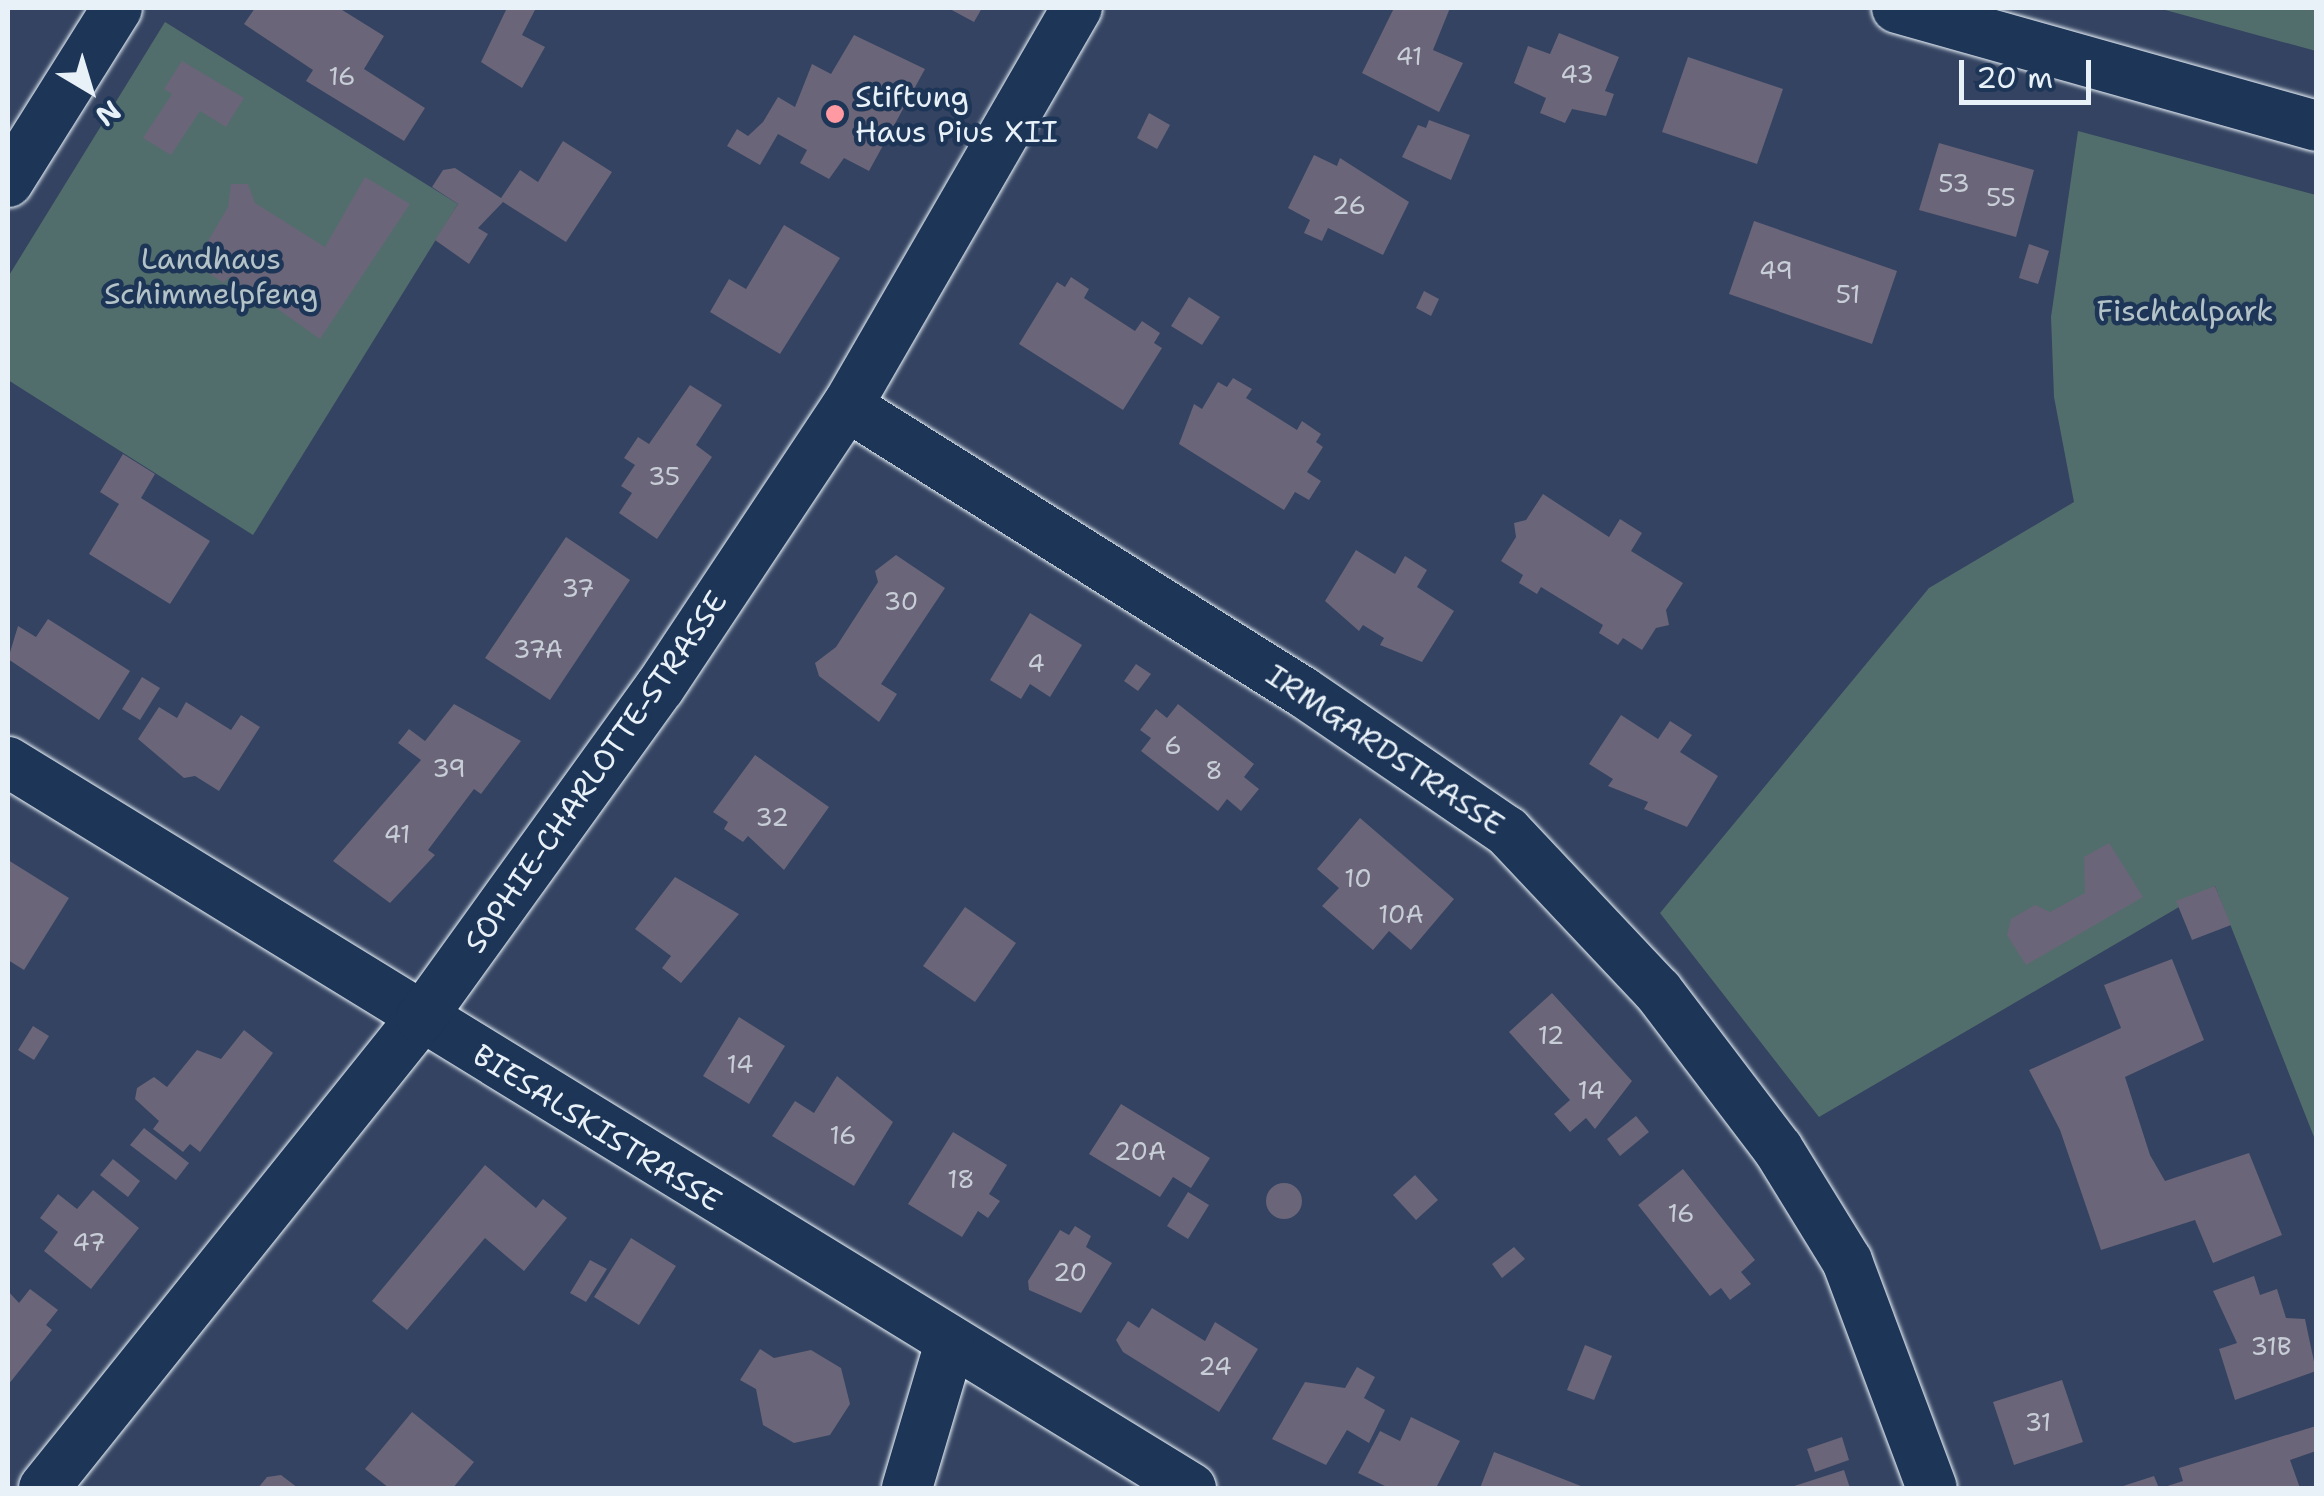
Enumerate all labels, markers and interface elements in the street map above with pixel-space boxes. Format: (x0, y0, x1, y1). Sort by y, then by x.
north arrow (40, 40, 140, 140)
scale bar (1964, 40, 2096, 102)
house number: 41 (1396, 41, 1422, 71)
text: 20 m (1976, 57, 2053, 98)
house number: 43 (1560, 59, 1594, 89)
house number: 16 (328, 61, 356, 91)
place label: Stiftung Haus Pius XII (855, 79, 1058, 150)
text: N (88, 92, 129, 135)
marker: Stiftung Haus Pius XII (824, 103, 846, 125)
house number: 53 (1938, 168, 1970, 198)
house number: 55 (1986, 182, 2016, 212)
house number: 26 (1332, 190, 1366, 220)
park label: Landhaus Schimmelpfeng (104, 241, 318, 312)
house number: 49 (1759, 255, 1793, 285)
house number: 51 (1836, 279, 1860, 309)
park label: Fischtalpark (2097, 293, 2273, 329)
house number: 35 (648, 461, 680, 491)
house number: 37 (562, 573, 594, 603)
street label: SOPHIE-CHARLOTTE-STRASSE (457, 584, 735, 960)
house number: 30 (884, 586, 918, 616)
house number: 37A (513, 634, 563, 664)
house number: 4 (1027, 648, 1045, 678)
street label: IRMGARDSTRASSE (1259, 657, 1511, 843)
house number: 6 (1164, 730, 1182, 760)
house number: 39 (432, 753, 466, 783)
house number: 8 (1205, 755, 1223, 785)
house number: 32 (755, 802, 789, 832)
house number: 41 (384, 819, 410, 849)
house number: 10 (1344, 863, 1372, 893)
house number: 10A (1378, 899, 1424, 929)
house number: 12 (1538, 1020, 1564, 1050)
street label: BIESALSKISTRASSE (466, 1037, 728, 1219)
house number: 14 (727, 1049, 753, 1079)
house number: 14 (1578, 1075, 1604, 1105)
house number: 16 (829, 1120, 857, 1150)
house number: 20A (1114, 1136, 1166, 1166)
house number: 18 (947, 1164, 975, 1194)
house number: 16 (1667, 1198, 1695, 1228)
house number: 47 (72, 1227, 106, 1257)
house number: 20 (1053, 1257, 1087, 1287)
house number: 31B (2250, 1331, 2292, 1361)
house number: 24 (1198, 1351, 1232, 1381)
house number: 31 (2025, 1407, 2051, 1437)

